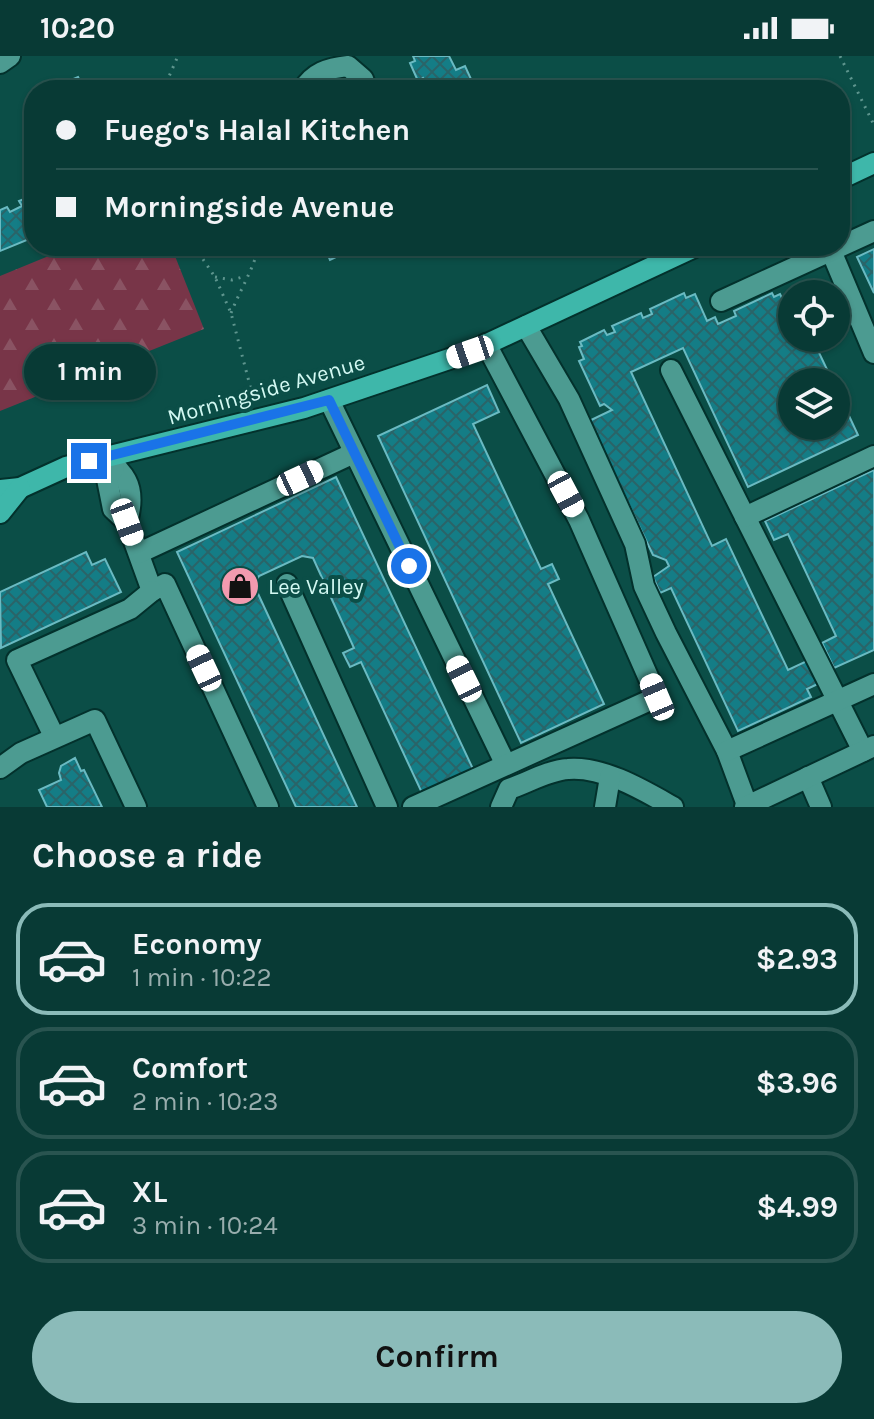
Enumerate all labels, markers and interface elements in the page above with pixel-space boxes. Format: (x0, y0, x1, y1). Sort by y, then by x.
text: 10:20 (40, 10, 115, 46)
text: Fuego's Halal Kitchen (104, 112, 410, 148)
text: Morningside Avenue (104, 189, 394, 225)
map controls (778, 280, 850, 440)
button: locate (778, 280, 850, 352)
car (443, 333, 497, 371)
callout: 1 min (23, 345, 155, 401)
street label: Morningside Avenue (165, 349, 368, 431)
text: 1 min (57, 356, 123, 387)
button: layers (778, 368, 850, 440)
route end (71, 443, 107, 479)
car (273, 457, 327, 499)
car (544, 467, 588, 521)
car (108, 495, 146, 549)
route start (391, 548, 427, 584)
shop icon: Lee Valley (219, 565, 261, 607)
place label: Lee Valley (268, 574, 364, 600)
car (183, 641, 225, 695)
car (443, 652, 485, 706)
car (637, 670, 677, 724)
text: Choose a ride (32, 834, 262, 876)
icon: car (36, 923, 108, 995)
text: Economy (132, 926, 262, 962)
text: $2.93 (756, 941, 838, 977)
text: 1 min · 10:22 (132, 962, 272, 993)
icon: car (36, 1047, 108, 1119)
text: Comfort (132, 1050, 248, 1086)
text: $3.96 (756, 1065, 838, 1101)
text: 2 min · 10:23 (132, 1086, 278, 1117)
icon: car (36, 1171, 108, 1243)
text: XL (132, 1174, 167, 1210)
text: $4.99 (756, 1189, 838, 1225)
text: 3 min · 10:24 (132, 1210, 278, 1241)
button: Confirm (32, 1311, 842, 1403)

